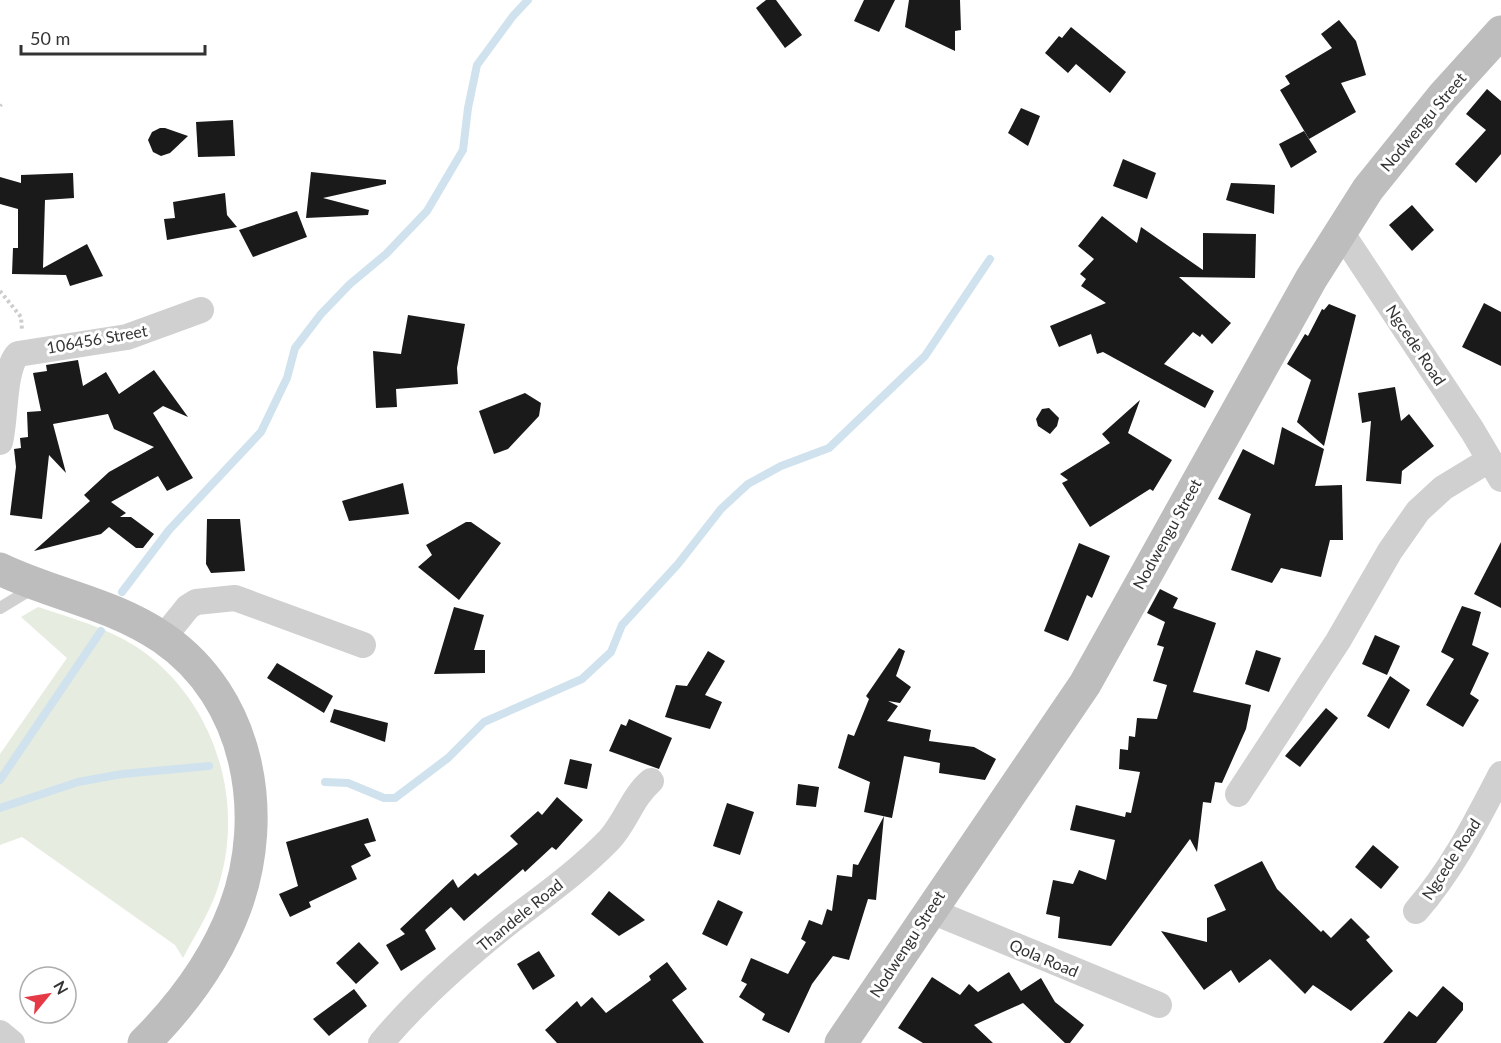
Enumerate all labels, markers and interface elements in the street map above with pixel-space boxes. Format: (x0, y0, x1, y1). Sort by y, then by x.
scale bar (21, 18, 206, 56)
text: 50 m (30, 27, 70, 49)
street label: Nodwengu Street (1376, 68, 1470, 175)
street label: Ngcede Road (1383, 301, 1450, 389)
street label: 106456 Street (45, 320, 149, 357)
street label: Nodwengu Street (1128, 475, 1205, 592)
street label: Ngcede Road (1417, 815, 1484, 903)
street label: Thandele Road (473, 874, 566, 955)
street label: Nodwengu Street (865, 887, 948, 1001)
street label: Qola Road (1007, 935, 1082, 981)
north arrow (18, 965, 78, 1025)
text: N (50, 977, 73, 997)

